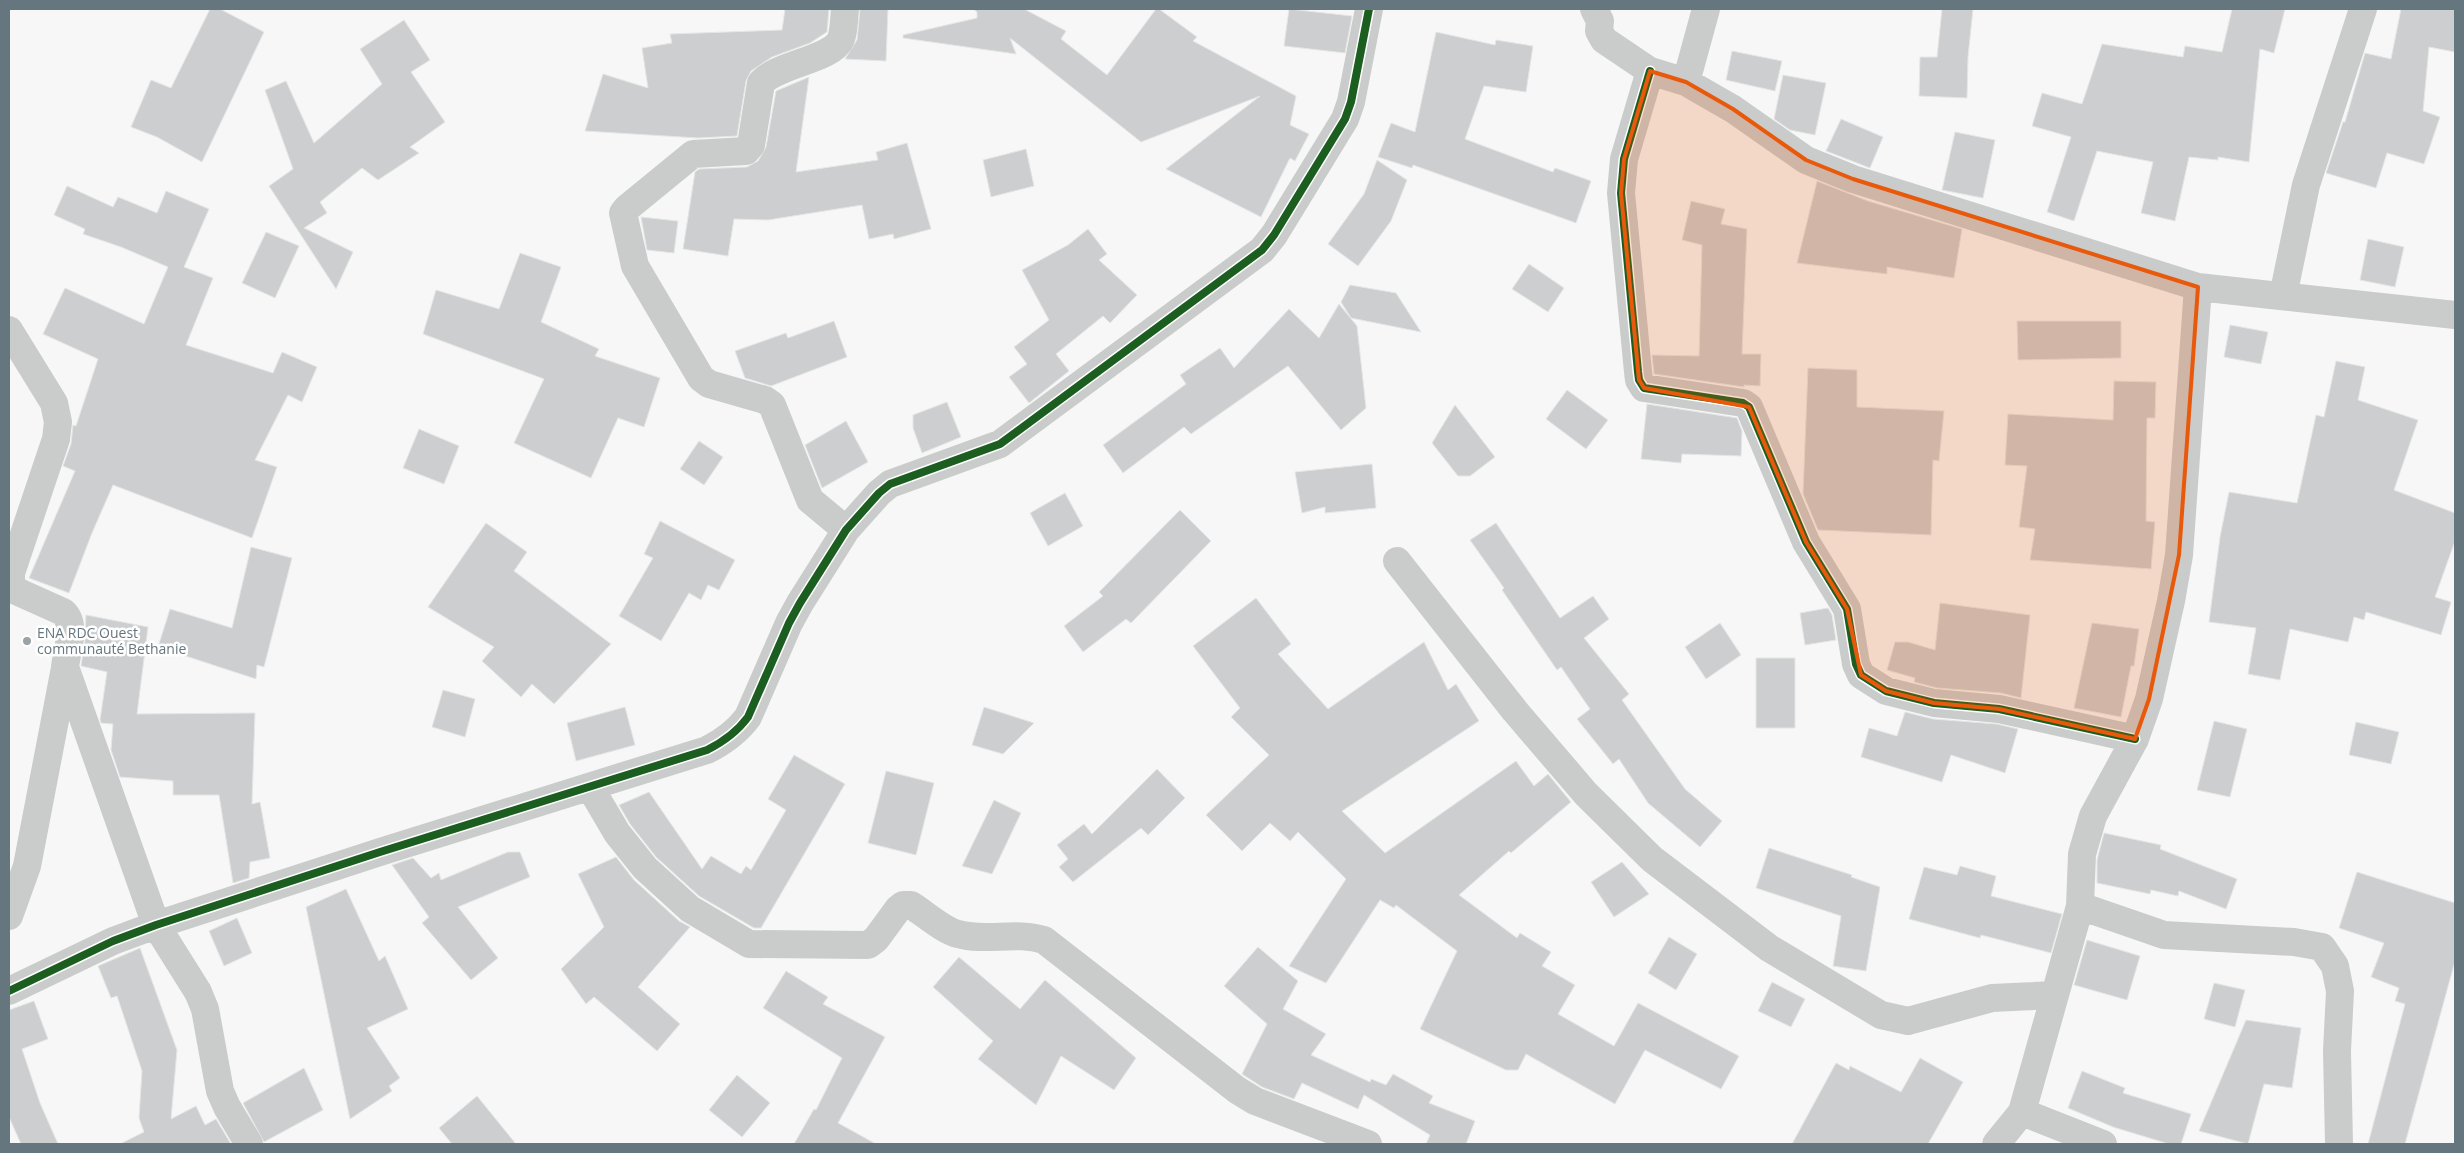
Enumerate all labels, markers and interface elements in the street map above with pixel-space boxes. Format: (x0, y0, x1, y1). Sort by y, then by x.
place label: ENA RDC Ouest communauté Bethanie (37, 623, 186, 658)
marker: ENA RDC Ouest communauté Bethanie (21, 635, 33, 647)

